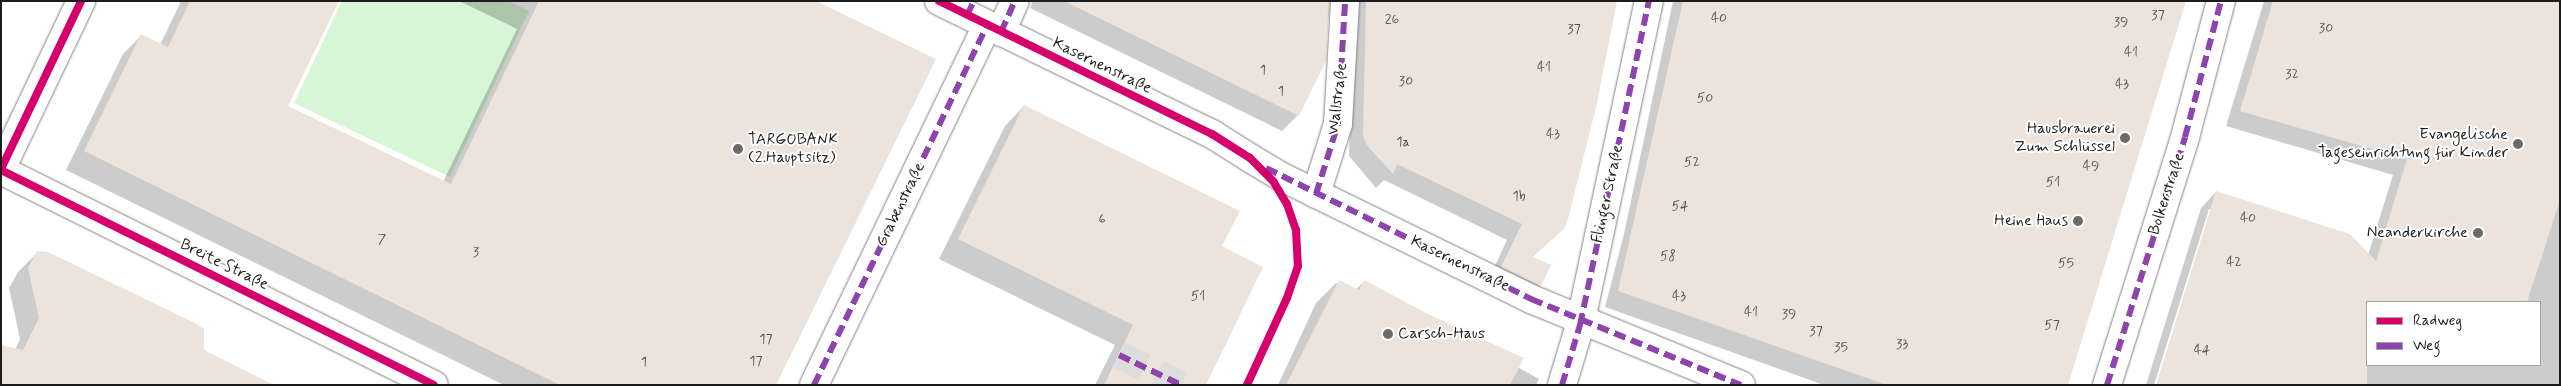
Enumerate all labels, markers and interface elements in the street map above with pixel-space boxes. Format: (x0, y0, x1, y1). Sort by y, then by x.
house number: 37 (2151, 7, 2165, 23)
house number: 40 (1711, 10, 1727, 26)
house number: 26 (1385, 11, 1399, 27)
house number: 39 (2114, 14, 2128, 30)
house number: 30 (2319, 20, 2333, 36)
house number: 37 (1567, 21, 1581, 37)
street label: Kasernenstraße (1049, 34, 1155, 98)
house number: 41 (2124, 44, 2138, 60)
house number: 41 (1537, 59, 1551, 75)
house number: 1 (1260, 62, 1266, 78)
street label: Wallstraße (1324, 62, 1352, 136)
house number: 32 (2285, 66, 2299, 82)
house number: 30 (1399, 73, 1413, 89)
house number: 43 (2115, 76, 2129, 92)
house number: 1 (1278, 83, 1284, 99)
house number: 50 (1697, 90, 1713, 106)
place label: Hausbrauerei Zum Schlüssel (2015, 119, 2115, 157)
place label: Evangelische Tageseinrichtung für Kinder (2319, 125, 2508, 163)
house number: 43 (1546, 126, 1560, 142)
place label: TARGOBANK (2.Hauptsitz) (748, 130, 838, 168)
marker: Hausbrauerei Zum Schlüssel (2119, 132, 2131, 144)
house number: 1a (1396, 134, 1410, 150)
marker: Evangelische Tageseinrichtung für Kinder (2512, 138, 2524, 150)
marker: TARGOBANK (2.Hauptsitz) (732, 143, 744, 155)
street label: Flinger Straße (1588, 143, 1628, 245)
street label: Bolkerstraße (2145, 150, 2189, 238)
house number: 52 (1684, 154, 1700, 170)
house number: 49 (2083, 158, 2099, 174)
street label: Grabenstraße (872, 160, 930, 250)
house number: 51 (2046, 174, 2060, 190)
house number: 1b (1512, 188, 1526, 204)
house number: 54 (1672, 198, 1688, 214)
house number: 40 (2240, 210, 2256, 226)
house number: 6 (1098, 211, 1106, 227)
place label: Heine Haus (1995, 211, 2068, 231)
marker: Heine Haus (2072, 215, 2084, 227)
place label: Neanderkirche (2367, 223, 2468, 243)
marker: Neanderkirche (2472, 227, 2484, 239)
house number: 7 (378, 231, 386, 247)
street label: Kasernenstraße (1407, 232, 1513, 296)
street label: Breite Straße (177, 235, 271, 295)
house number: 3 (473, 244, 479, 260)
house number: 58 (1660, 248, 1676, 264)
house number: 42 (2226, 254, 2242, 270)
house number: 55 (2058, 255, 2074, 271)
house number: 51 (1191, 288, 1205, 304)
house number: 43 (1672, 288, 1686, 304)
legend (2366, 301, 2541, 366)
house number: 41 (1744, 304, 1758, 320)
house number: 39 (1782, 306, 1796, 322)
text: Radweg (2413, 311, 2462, 331)
house number: 57 (2044, 317, 2060, 333)
house number: 37 (1809, 323, 1823, 339)
place label: Carsch-Haus (1398, 324, 1485, 344)
marker: Carsch-Haus (1382, 328, 1394, 340)
house number: 17 (759, 331, 773, 347)
house number: 33 (1896, 336, 1908, 352)
text: Weg (2413, 336, 2440, 356)
house number: 35 (1834, 339, 1848, 355)
house number: 44 (2194, 342, 2210, 358)
house number: 17 (749, 353, 763, 369)
house number: 1 (641, 354, 647, 370)

